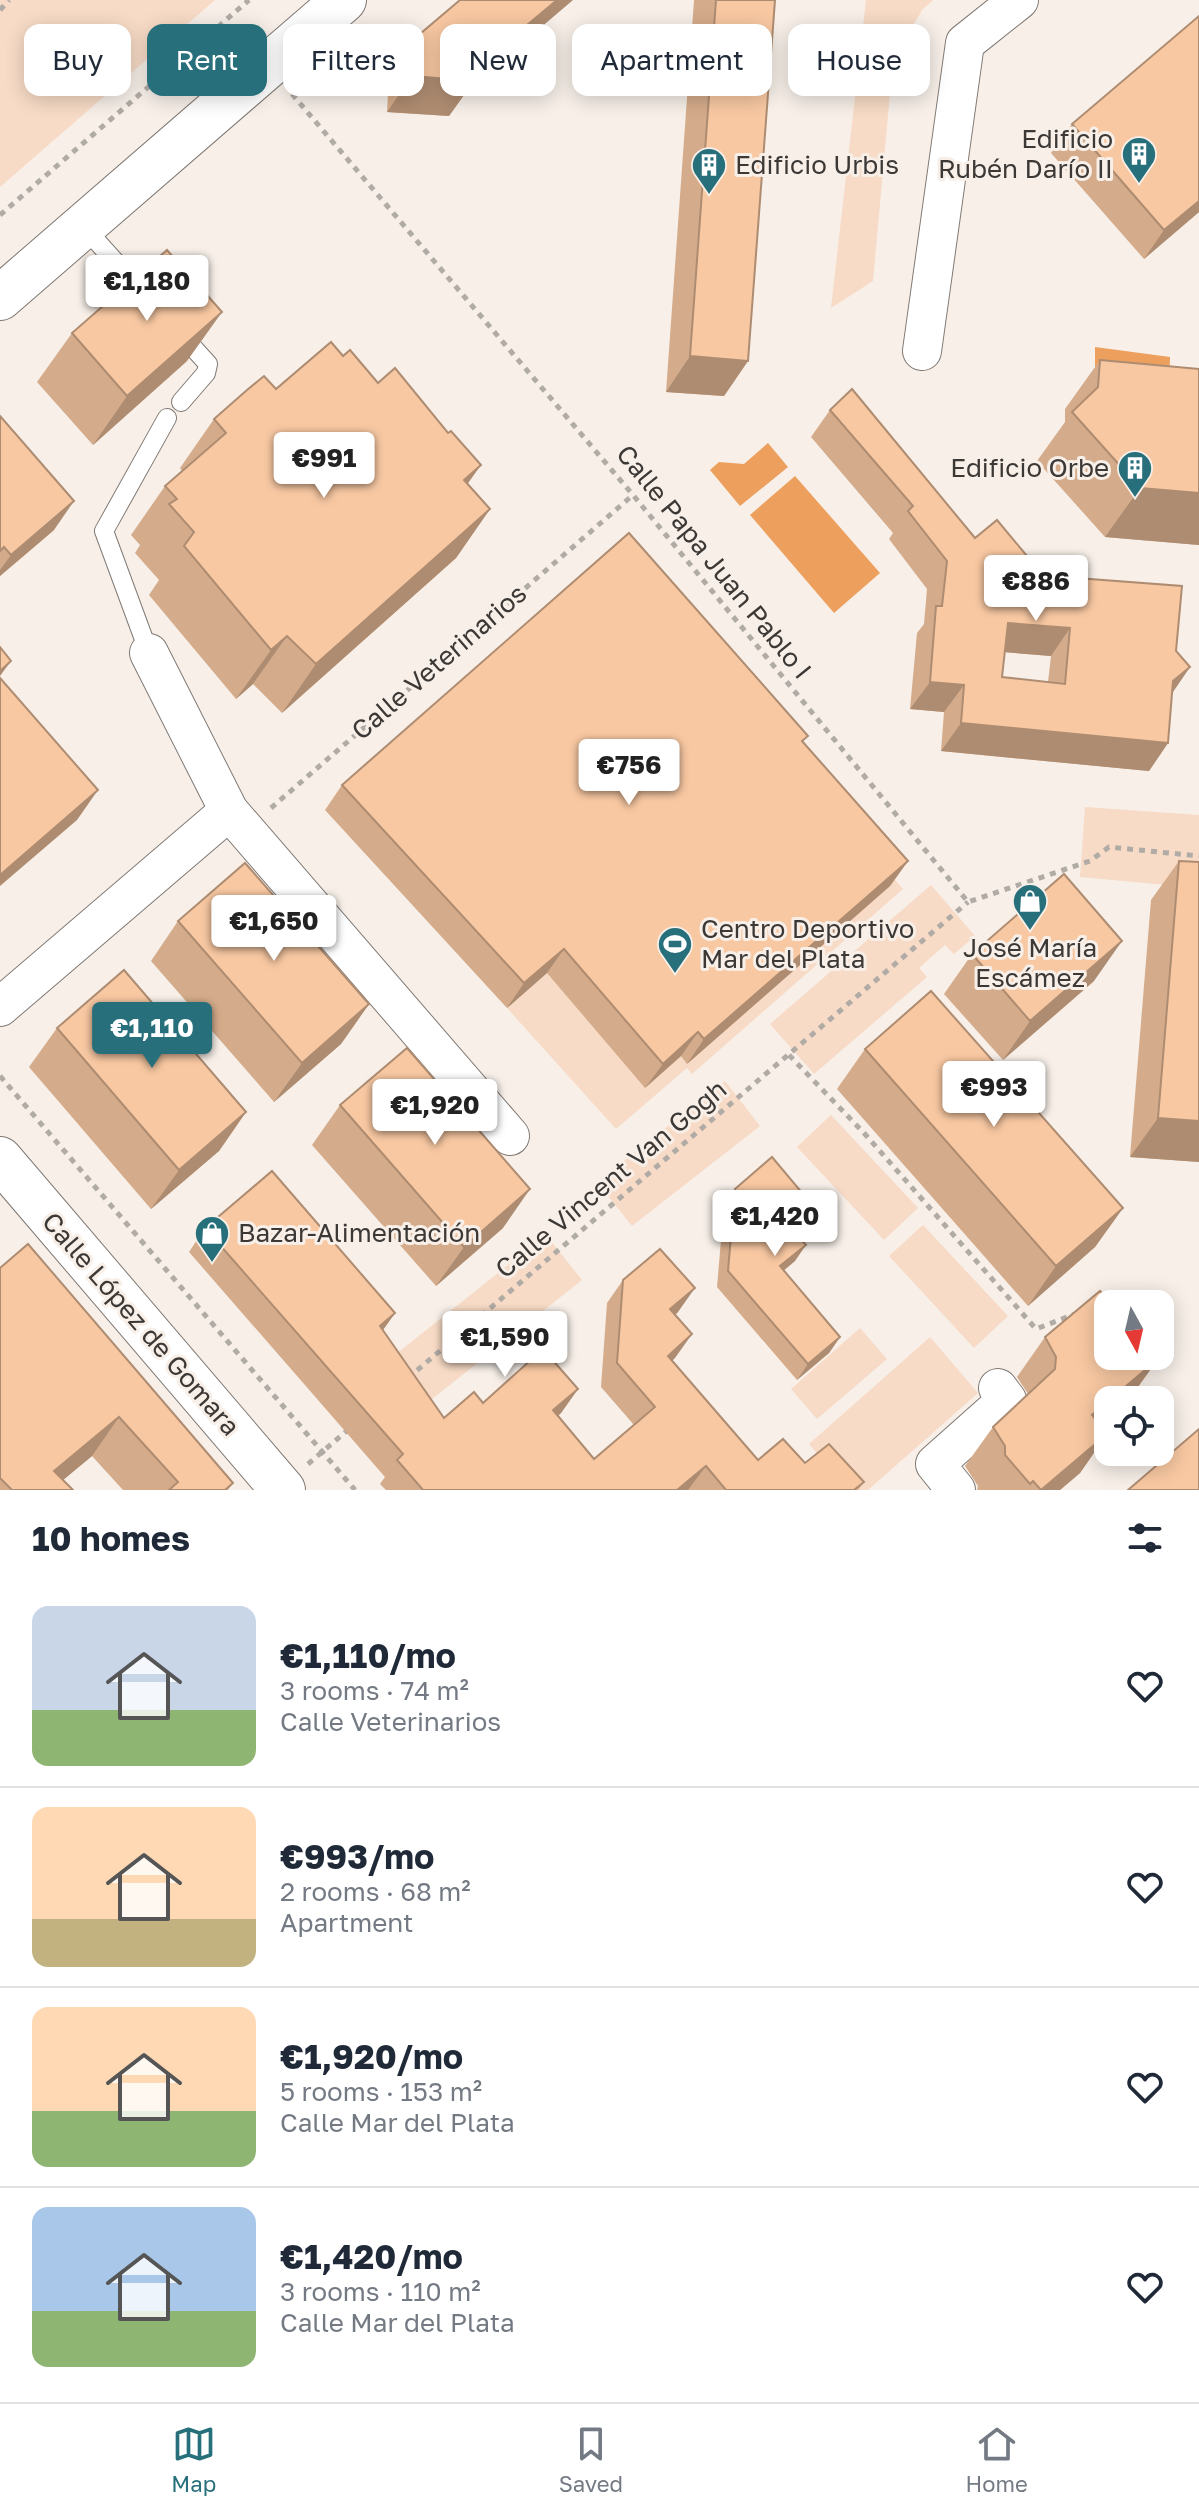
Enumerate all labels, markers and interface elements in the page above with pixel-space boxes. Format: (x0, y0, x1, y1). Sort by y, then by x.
chip: Buy (24, 24, 131, 96)
chip: Rent (147, 24, 267, 96)
chip: Filters (283, 24, 424, 96)
chip: New (440, 24, 556, 96)
chip: Apartment (572, 24, 772, 96)
chip: House (788, 24, 930, 96)
place label: Edificio Rubén Darío II (938, 123, 1113, 184)
building icon: Edificio Rubén Darío II (1120, 135, 1158, 185)
building icon: Edificio Urbis (690, 146, 728, 196)
place label: Edificio Urbis (735, 149, 899, 180)
pin: €1,180 (82, 255, 212, 323)
text: €1,180 (104, 265, 190, 296)
pin: €991 (277, 432, 371, 500)
street label: Calle Papa Juan Pablo I (610, 438, 818, 685)
text: €991 (292, 442, 356, 473)
building icon: Edificio Orbe (1116, 449, 1154, 499)
place label: Edificio Orbe (950, 452, 1109, 483)
pin: €886 (989, 555, 1083, 623)
text: €886 (1002, 565, 1070, 596)
street label: Calle Veterinarios (345, 577, 532, 746)
pin: €756 (582, 739, 676, 807)
text: €756 (597, 749, 661, 780)
shop icon: José María Escámez (1011, 882, 1049, 932)
pin: €1,650 (209, 895, 339, 963)
text: €1,650 (229, 905, 319, 936)
place label: Centro Deportivo Mar del Plata (701, 913, 914, 974)
sports icon: Centro Deportivo Mar del Plata (656, 925, 694, 975)
place label: José María Escámez (963, 932, 1097, 993)
pin: €1,110 (87, 1002, 217, 1070)
text: €1,110 (110, 1012, 194, 1043)
pin: €993 (947, 1061, 1041, 1129)
text: €993 (960, 1071, 1028, 1102)
street label: Calle Vincent Van Gogh (489, 1073, 732, 1284)
pin: €1,920 (370, 1079, 500, 1147)
text: €1,920 (390, 1089, 480, 1120)
pin: €1,420 (710, 1190, 840, 1258)
text: €1,420 (730, 1200, 820, 1231)
street label: Calle López de Gomara (36, 1206, 247, 1441)
shop icon: Bazar-Alimentación (193, 1214, 231, 1264)
place label: Bazar-Alimentación (238, 1217, 480, 1248)
north arrow (1094, 1290, 1174, 1370)
map controls (1094, 1290, 1174, 1466)
pin: €1,590 (440, 1311, 570, 1379)
text: €1,590 (460, 1321, 550, 1352)
button: locate (1094, 1386, 1174, 1466)
icon: filters (1123, 1516, 1167, 1560)
text: 10 homes (32, 1518, 190, 1558)
text: €1,110/mo (280, 1635, 456, 1675)
icon: home (96, 1638, 192, 1734)
icon: heart (1123, 1664, 1167, 1708)
text: 3 rooms · 74 m² (280, 1675, 469, 1706)
text: Calle Veterinarios (280, 1706, 501, 1737)
text: €993/mo (280, 1836, 434, 1876)
icon: home (96, 1839, 192, 1935)
icon: heart (1123, 1865, 1167, 1909)
text: 2 rooms · 68 m² (280, 1876, 471, 1907)
text: Apartment (280, 1907, 413, 1938)
text: €1,920/mo (280, 2036, 463, 2076)
icon: home (96, 2039, 192, 2135)
icon: heart (1123, 2065, 1167, 2109)
text: 5 rooms · 153 m² (280, 2076, 482, 2107)
text: Calle Mar del Plata (280, 2107, 515, 2138)
text: €1,420/mo (280, 2236, 463, 2276)
icon: home (96, 2239, 192, 2335)
icon: heart (1123, 2265, 1167, 2309)
text: 3 rooms · 110 m² (280, 2276, 481, 2307)
text: Calle Mar del Plata (280, 2307, 515, 2338)
tab: Map (171, 2422, 216, 2497)
tab: Saved (559, 2422, 623, 2497)
tab: Home (966, 2422, 1028, 2497)

